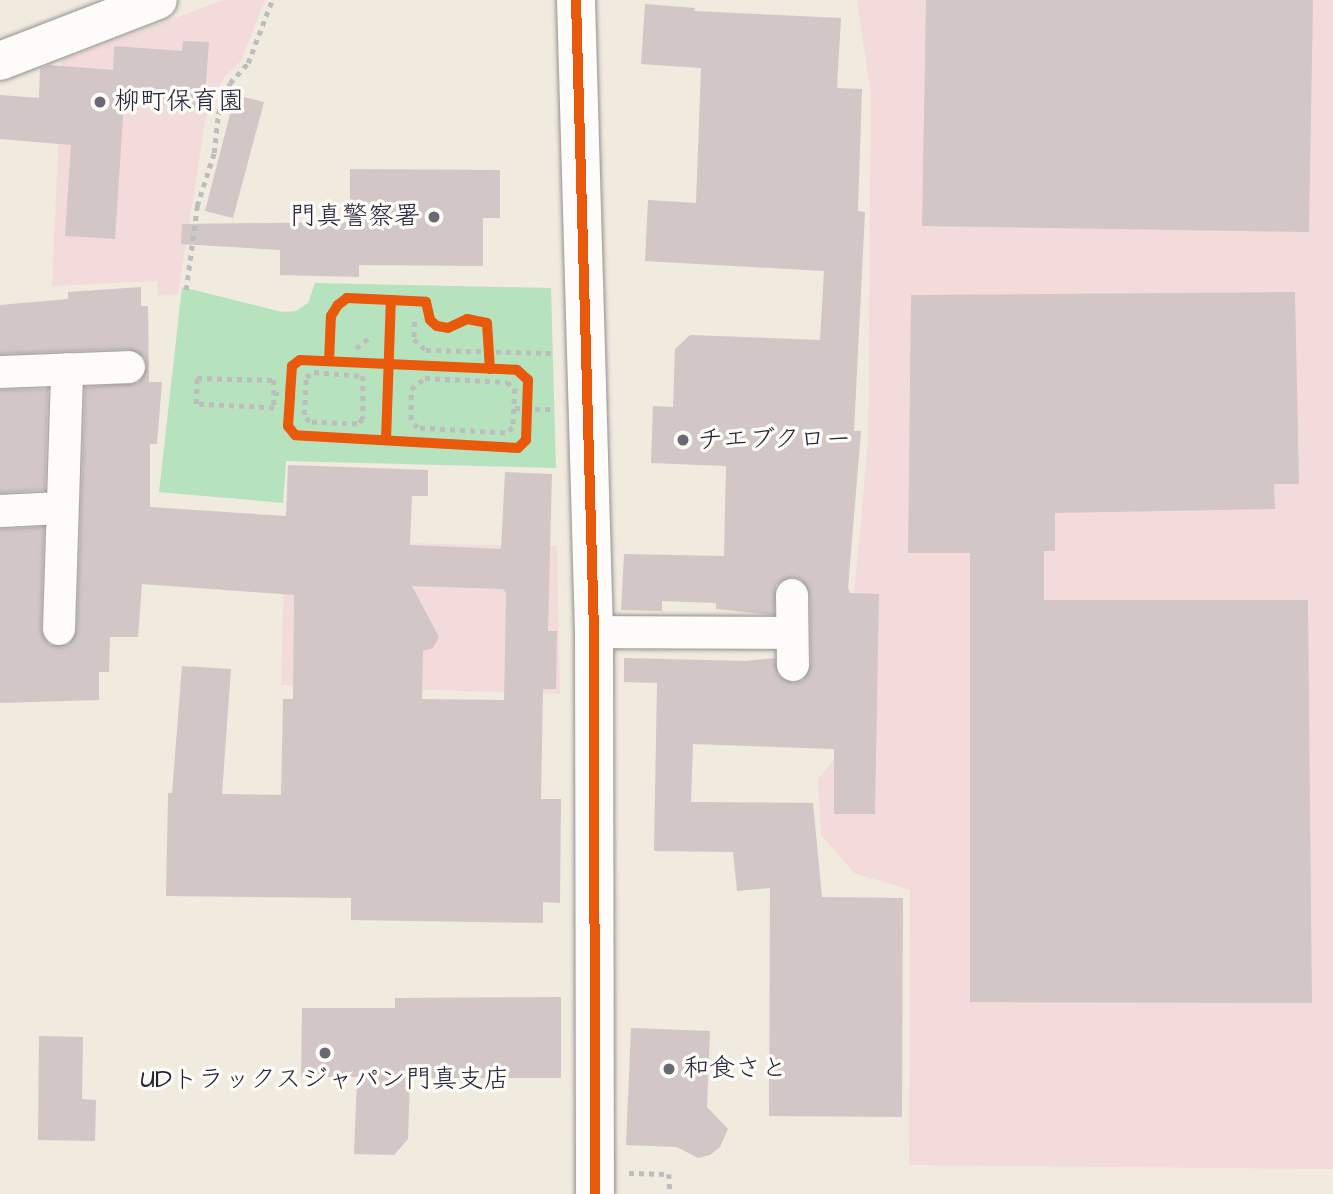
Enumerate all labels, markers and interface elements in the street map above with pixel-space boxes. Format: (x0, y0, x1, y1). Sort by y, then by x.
place label: 柳町保育園 (114, 86, 244, 118)
marker: 柳町保育園 (92, 94, 108, 110)
place label: 門真警察署 (290, 201, 420, 233)
marker: 門真警察署 (426, 209, 442, 225)
place label: チエブクロー (697, 424, 853, 456)
marker: チエブクロー (675, 432, 691, 448)
marker: UDトラックスジャパン門真支店 (317, 1045, 333, 1061)
place label: 和食さと (683, 1053, 787, 1085)
marker: 和食さと (661, 1061, 677, 1077)
place label: UDトラックスジャパン門真支店 (140, 1064, 510, 1096)

